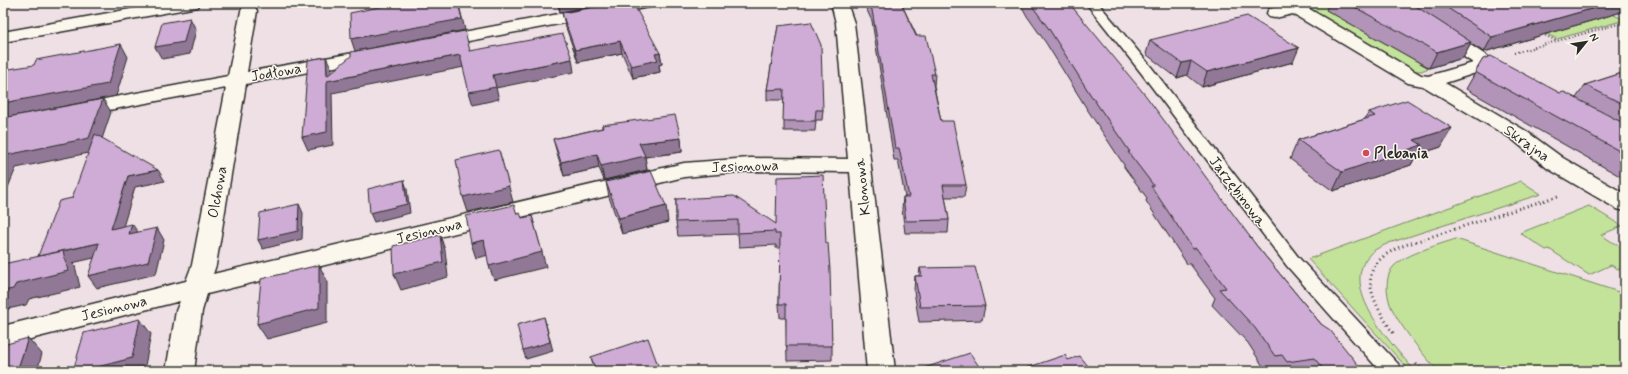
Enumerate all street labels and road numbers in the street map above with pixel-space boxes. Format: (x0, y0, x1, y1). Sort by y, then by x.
street label: Jodłowa (249, 59, 303, 87)
street label: Skrajna (1499, 121, 1553, 167)
street label: Jarzębinowa (1204, 152, 1271, 232)
street label: Jesionowa (711, 156, 779, 178)
street label: Klonowa (850, 156, 876, 217)
street label: Olchowa (204, 164, 232, 220)
street label: Jesionowa (394, 214, 464, 250)
street label: Jesionowa (79, 291, 149, 327)

